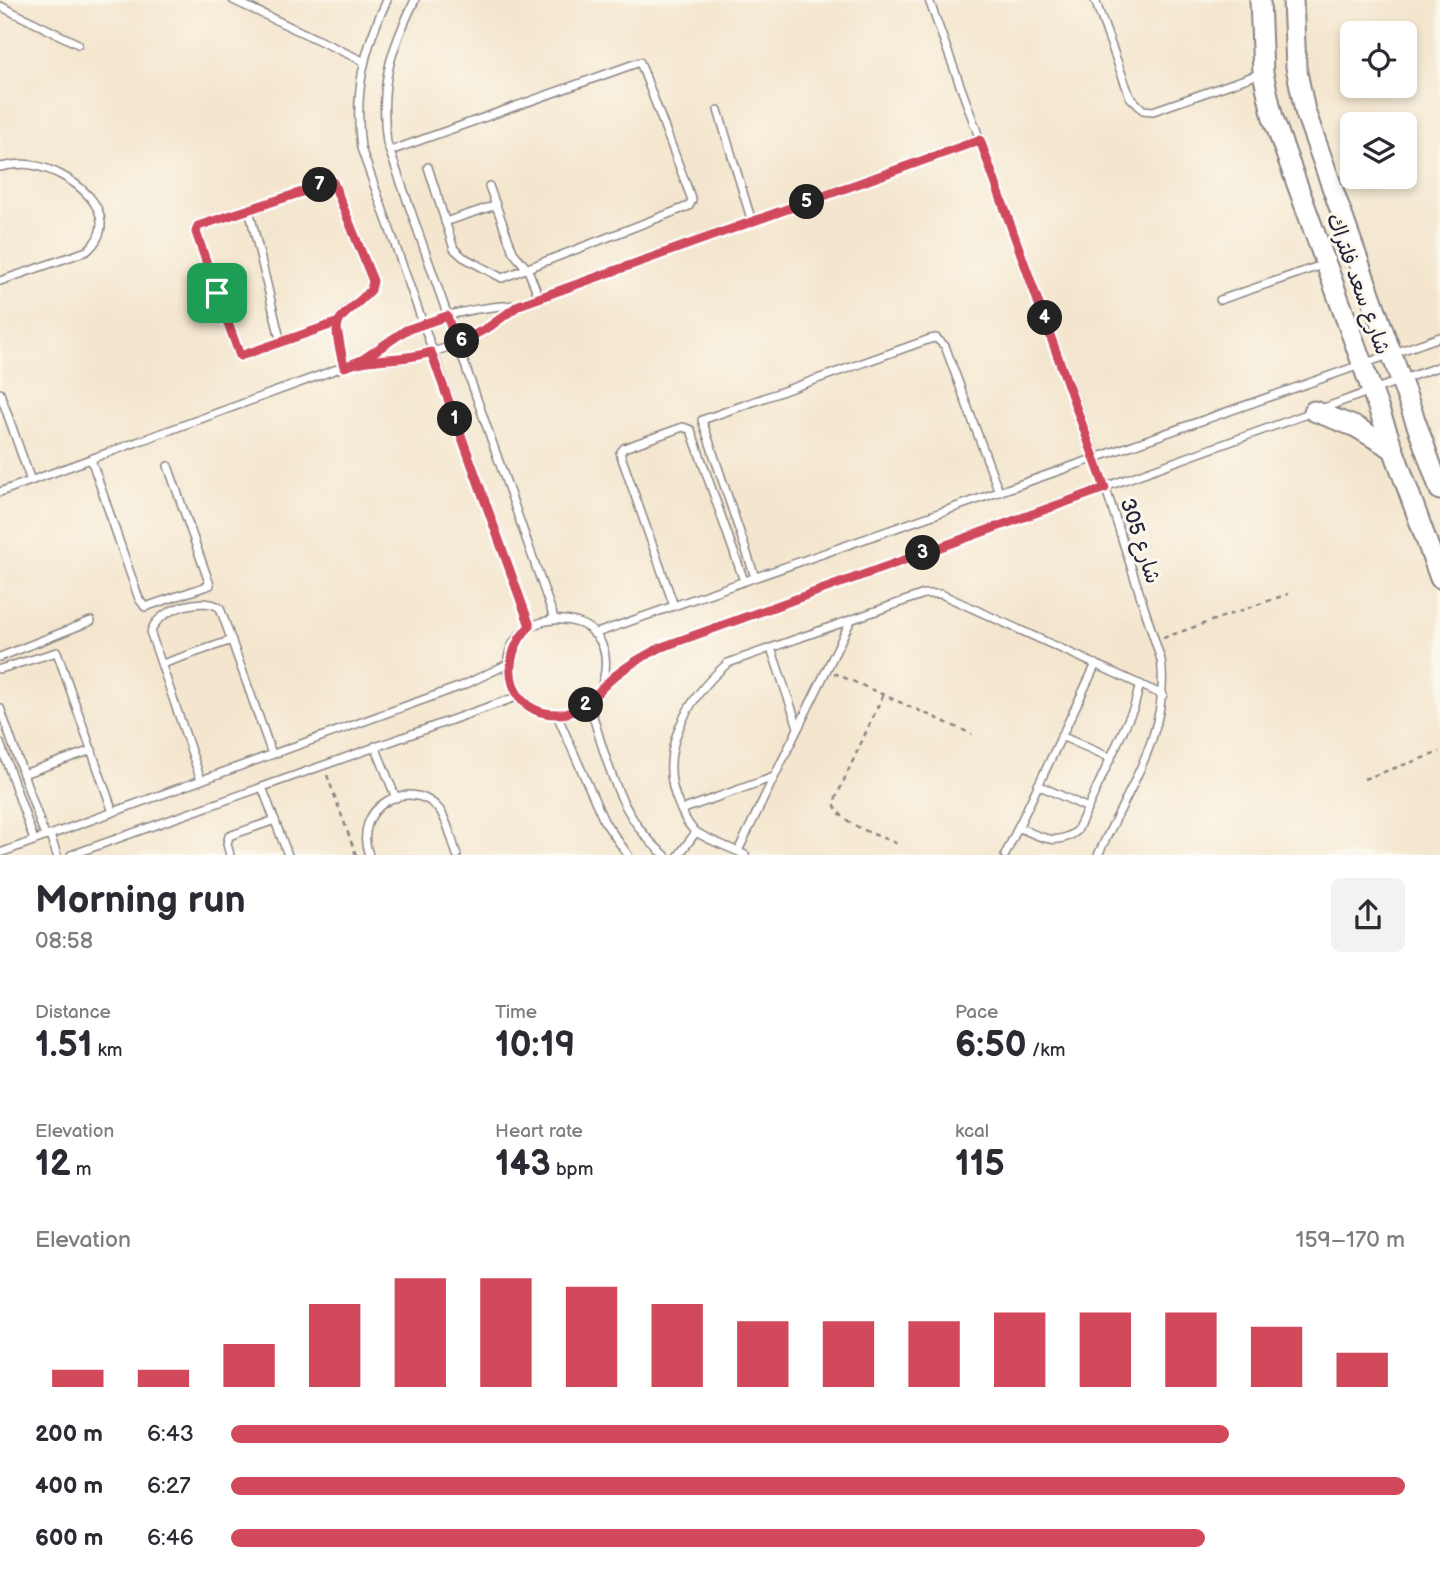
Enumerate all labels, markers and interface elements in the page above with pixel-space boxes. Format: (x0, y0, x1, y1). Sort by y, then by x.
map controls (1340, 21, 1417, 189)
button: locate (1340, 21, 1417, 98)
button: layers (1340, 112, 1417, 189)
pin: 7 (302, 168, 338, 202)
text: 7 (314, 173, 325, 196)
pin: 5 (790, 184, 824, 220)
text: 5 (801, 190, 812, 213)
street label: شارع سعد فلتراك (1319, 210, 1395, 359)
pin (187, 263, 247, 323)
icon: arrive (198, 274, 236, 312)
pin: 4 (1028, 300, 1062, 336)
text: 4 (1039, 306, 1050, 329)
pin: 6 (444, 324, 480, 358)
text: 6 (456, 329, 467, 352)
pin: 1 (438, 402, 472, 436)
text: 1 (451, 407, 459, 430)
street label: شارع 305 (1113, 495, 1166, 588)
pin: 3 (906, 536, 940, 570)
text: 3 (917, 541, 928, 564)
pin: 2 (568, 688, 604, 722)
text: 2 (580, 693, 591, 716)
text: Morning run (35, 878, 246, 923)
button: share (1331, 878, 1405, 952)
text: 08:58 (35, 927, 93, 955)
text: Distance (35, 1001, 111, 1024)
text: Time (495, 1001, 537, 1024)
text: Pace (955, 1001, 998, 1024)
text: 1.51 (35, 1024, 92, 1067)
text: 10:19 (495, 1024, 575, 1067)
text: 6:50 (955, 1024, 1027, 1067)
text: km (92, 1039, 123, 1062)
text: /km (1027, 1039, 1065, 1062)
text: Elevation (35, 1120, 114, 1143)
text: Heart rate (495, 1120, 583, 1143)
text: kcal (955, 1120, 989, 1143)
text: 12 (35, 1143, 71, 1186)
text: 143 (495, 1143, 551, 1186)
text: 115 (955, 1143, 1005, 1186)
text: m (71, 1158, 92, 1181)
text: bpm (551, 1158, 593, 1181)
text: Elevation (35, 1226, 131, 1254)
text: 159–170 m (1296, 1226, 1405, 1254)
text: 200 m (35, 1420, 103, 1448)
text: 6:43 (147, 1420, 194, 1448)
text: 400 m (35, 1472, 103, 1500)
text: 6:27 (147, 1472, 191, 1500)
text: 600 m (35, 1524, 103, 1552)
text: 6:46 (147, 1524, 194, 1552)

